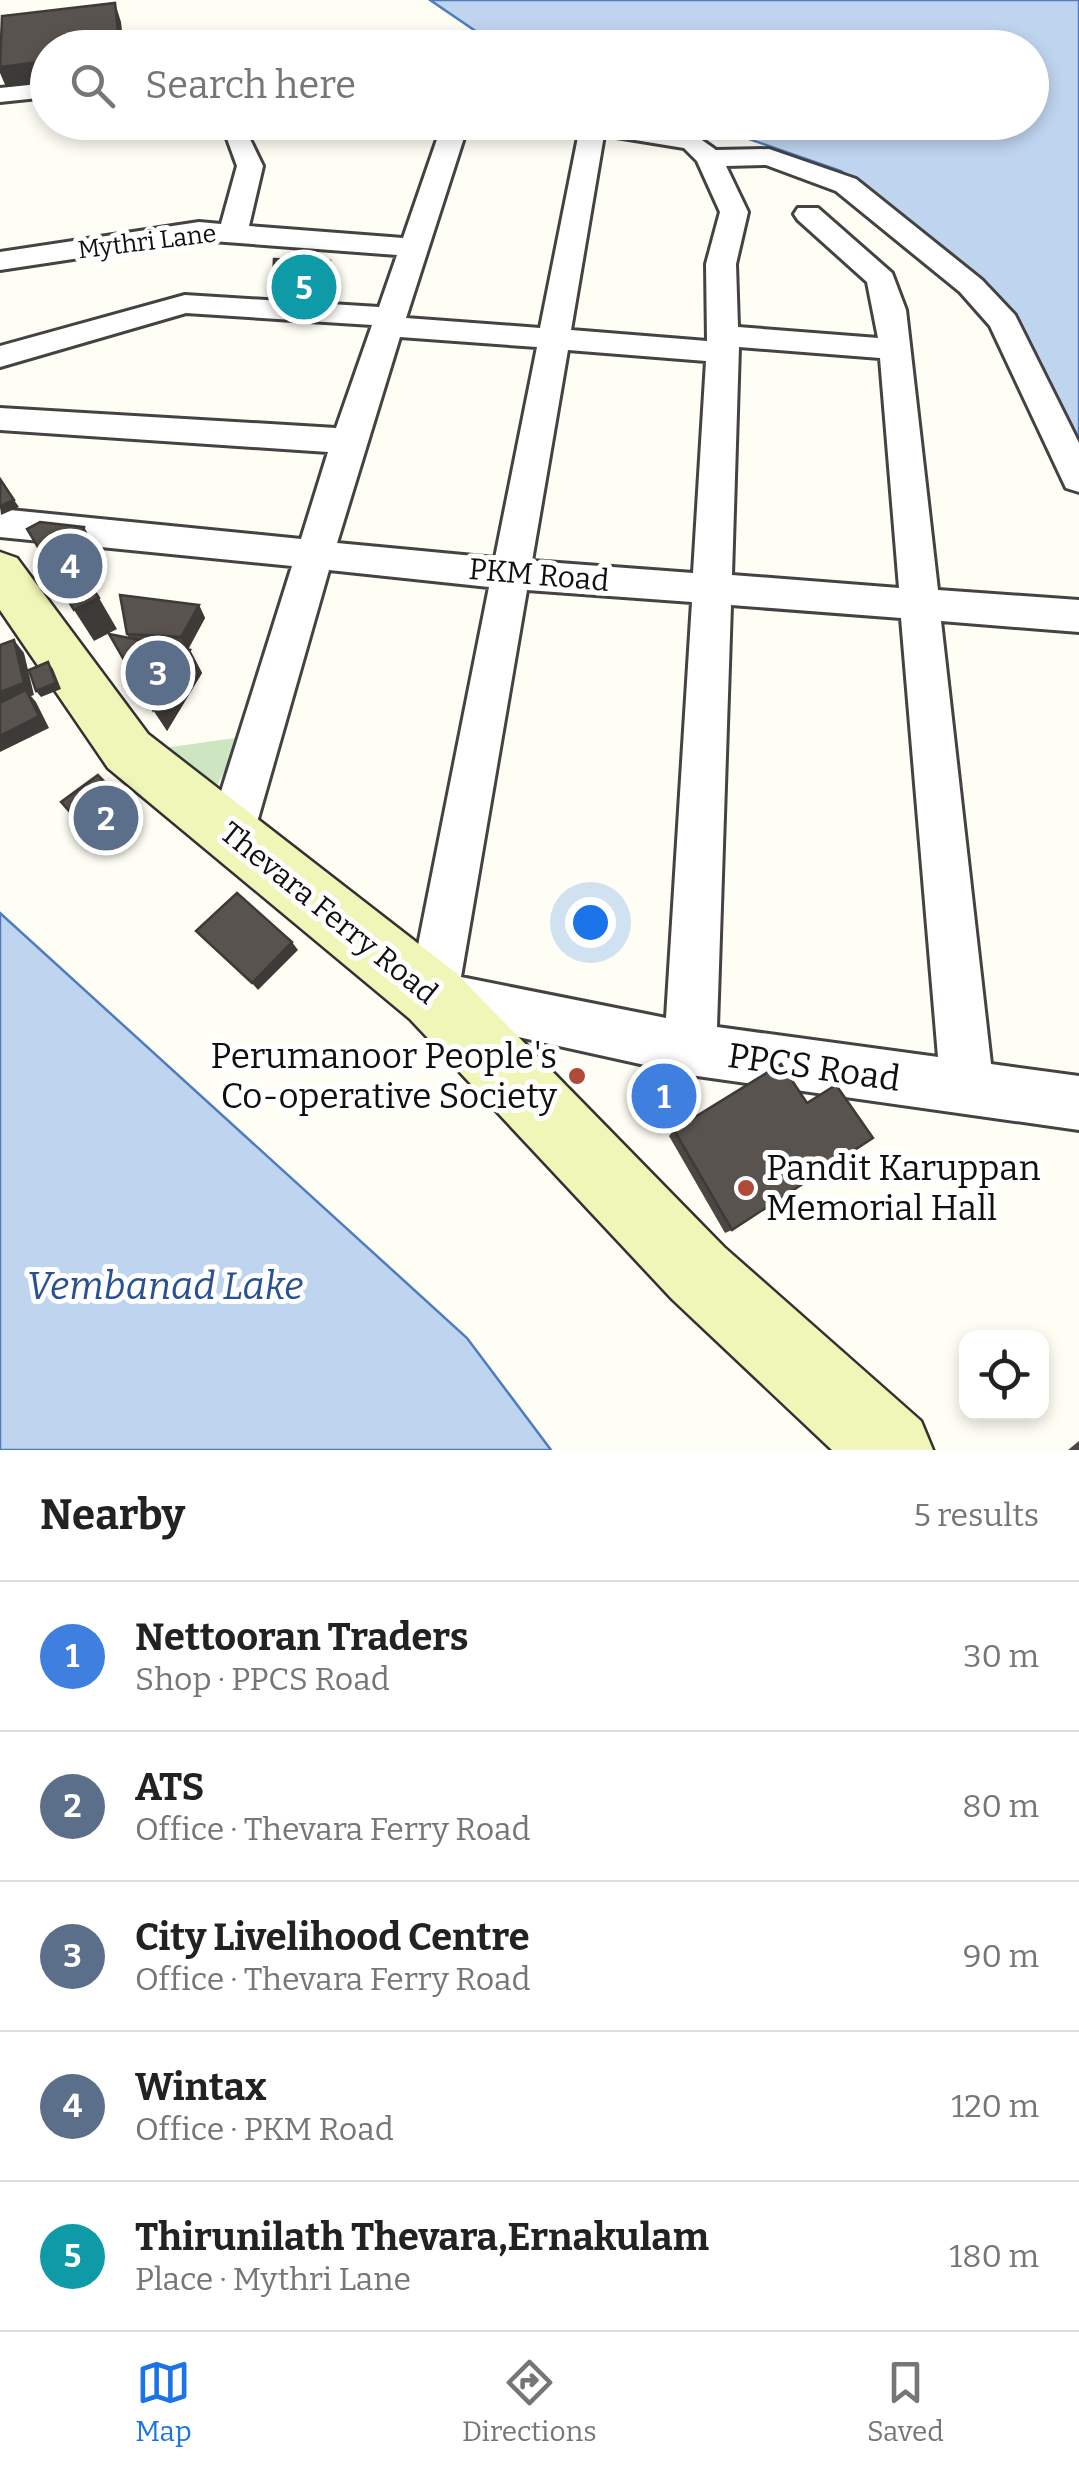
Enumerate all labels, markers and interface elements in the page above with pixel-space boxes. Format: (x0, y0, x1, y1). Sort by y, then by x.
search box (30, 30, 1049, 140)
icon: search (65, 58, 120, 113)
text: Search here (145, 62, 356, 108)
street label: Mythri Lane (76, 219, 218, 265)
pin: 5 (272, 250, 336, 324)
pin: 4 (38, 528, 102, 604)
street label: PKM Road (467, 551, 611, 599)
pin: 3 (126, 636, 190, 710)
pin: 2 (74, 780, 138, 856)
street label: Thevara Ferry Road (213, 814, 445, 1012)
your location (565, 897, 616, 948)
street label: PPCS Road (725, 1034, 903, 1100)
place label: Perumanoor People's Co-operative Society (210, 1035, 557, 1117)
pin: 1 (632, 1058, 696, 1134)
marker: Perumanoor People's Co-operative Society (566, 1065, 588, 1087)
place label: Pandit Karuppan Memorial Hall (766, 1147, 1041, 1229)
marker: Pandit Karuppan Memorial Hall (735, 1177, 757, 1199)
water label: Vembanad Lake (27, 1263, 303, 1309)
map controls (959, 1330, 1049, 1420)
button: locate (959, 1330, 1049, 1420)
text: Nearby (40, 1490, 185, 1540)
text: 5 results (914, 1496, 1039, 1534)
text: Nettooran Traders (135, 1614, 468, 1660)
text: 1 (66, 1637, 79, 1675)
text: 30 m (963, 1637, 1039, 1675)
text: Shop · PPCS Road (135, 1660, 390, 1698)
text: ATS (135, 1764, 204, 1810)
text: 2 (63, 1787, 82, 1825)
text: 80 m (962, 1787, 1039, 1825)
text: Office · Thevara Ferry Road (135, 1810, 531, 1848)
text: City Livelihood Centre (135, 1914, 530, 1960)
text: 3 (63, 1937, 82, 1975)
text: 90 m (963, 1937, 1039, 1975)
text: Office · Thevara Ferry Road (135, 1960, 531, 1998)
text: Wintax (135, 2064, 267, 2110)
text: 4 (63, 2087, 82, 2125)
text: 120 m (951, 2087, 1039, 2125)
text: Office · PKM Road (135, 2110, 394, 2148)
text: Thirunilath Thevara,Ernakulam (135, 2214, 709, 2260)
text: 5 (64, 2237, 81, 2275)
text: 180 m (949, 2237, 1039, 2275)
text: Place · Mythri Lane (135, 2260, 411, 2298)
tab: Map (135, 2355, 192, 2448)
tab: Directions (462, 2355, 597, 2448)
tab: Saved (867, 2355, 944, 2448)

